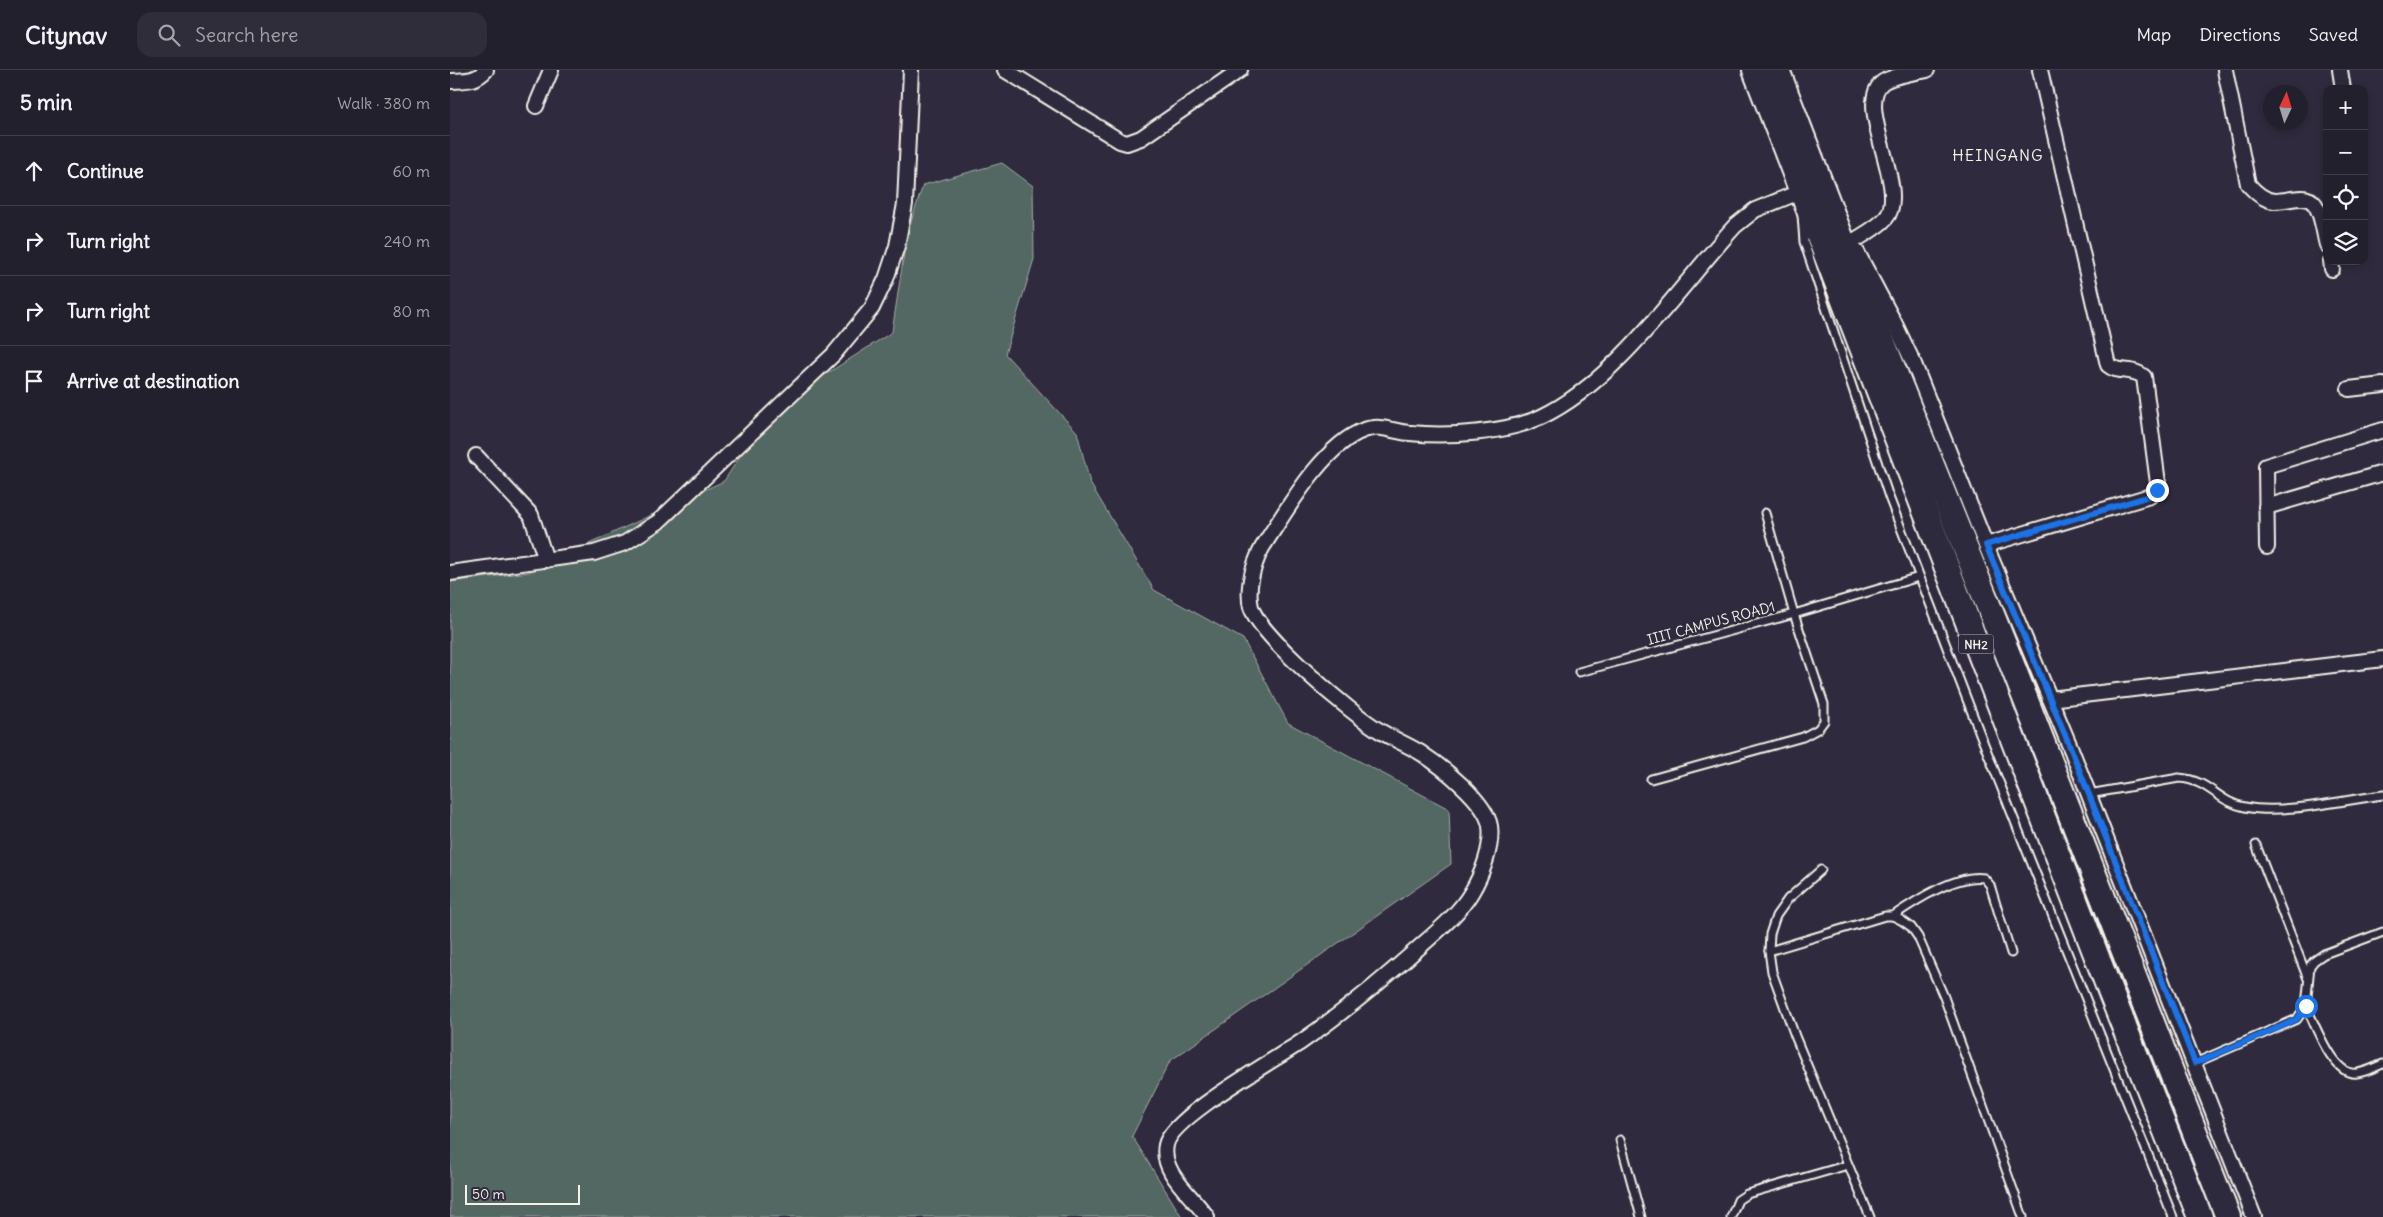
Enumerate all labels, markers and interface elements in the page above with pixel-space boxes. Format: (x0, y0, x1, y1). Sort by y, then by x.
search box (137, 12, 487, 57)
text: Citynav (25, 20, 107, 50)
icon: search (155, 21, 183, 49)
text: Search here (195, 23, 298, 47)
text: Map (2136, 23, 2171, 46)
text: Directions (2199, 23, 2281, 46)
text: Saved (2309, 23, 2358, 46)
north arrow (2263, 85, 2308, 130)
map controls (2323, 85, 2368, 265)
button: + (2323, 85, 2368, 130)
text: 5 min (20, 89, 72, 116)
text: Walk · 380 m (337, 93, 430, 113)
button: − (2323, 130, 2368, 175)
district label: HEINGANG (1952, 145, 2044, 165)
icon: ahead (20, 157, 48, 185)
text: Continue (67, 159, 144, 183)
text: 60 m (392, 161, 430, 181)
button: locate (2323, 175, 2368, 220)
button: layers (2323, 220, 2368, 265)
icon: right (20, 227, 48, 255)
text: Turn right (67, 229, 150, 253)
text: 240 m (384, 231, 430, 251)
icon: right (20, 297, 48, 325)
text: Turn right (67, 299, 150, 323)
text: 80 m (392, 301, 430, 321)
icon: arrive (20, 367, 48, 395)
text: Arrive at destination (67, 369, 240, 393)
route end (2146, 479, 2169, 502)
street label: IIIT CAMPUS ROAD1 (1645, 597, 1777, 649)
road number: NH2 (1958, 634, 1994, 654)
route start (2295, 995, 2318, 1018)
scale bar (465, 1182, 580, 1205)
text: 50 m (472, 1185, 505, 1203)

